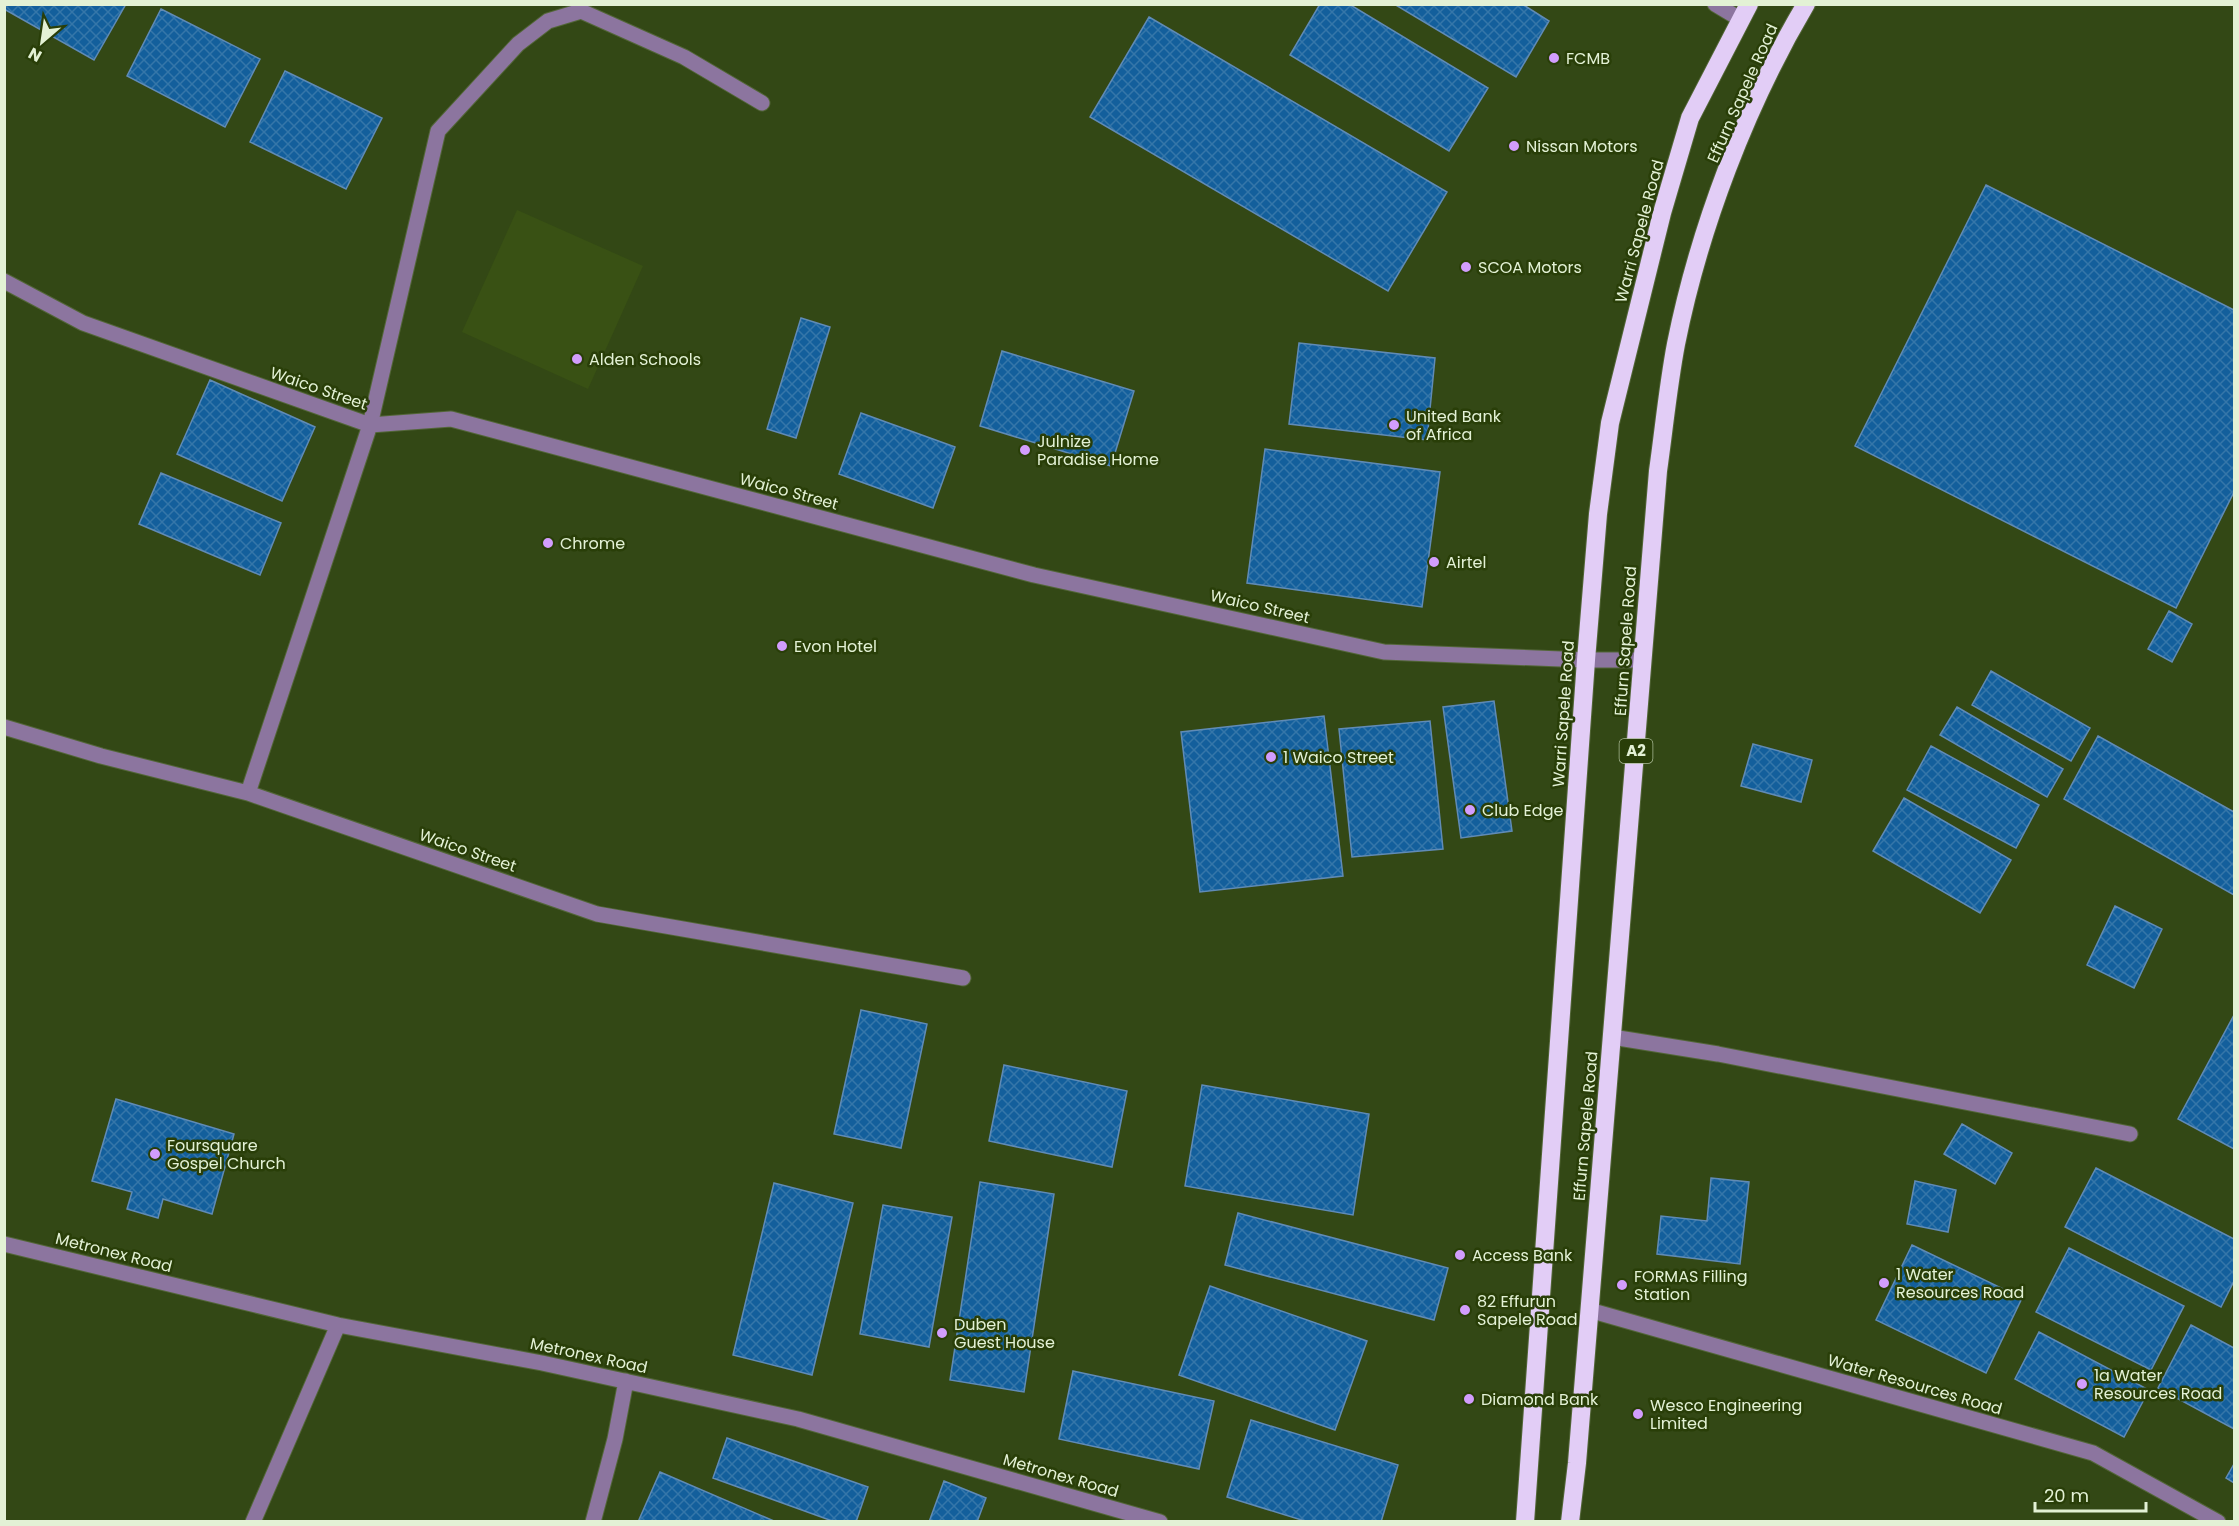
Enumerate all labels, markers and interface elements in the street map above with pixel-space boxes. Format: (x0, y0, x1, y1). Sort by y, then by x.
north arrow (12, 12, 72, 72)
street label: Effurn Sapele Road (1701, 20, 1783, 166)
text: N (24, 42, 46, 68)
place label: FCMB (1566, 47, 1610, 70)
marker: FCMB (1547, 51, 1561, 65)
place label: Nissan Motors (1526, 135, 1638, 158)
marker: Nissan Motors (1507, 139, 1521, 153)
street label: Warri Sapele Road (1609, 157, 1670, 305)
place label: SCOA Motors (1478, 256, 1582, 279)
marker: SCOA Motors (1459, 260, 1473, 274)
place label: Alden Schools (589, 348, 701, 371)
marker: Alden Schools (570, 352, 584, 366)
street label: Waico Street (267, 361, 371, 416)
place label: United Bank of Africa (1406, 405, 1502, 446)
marker: United Bank of Africa (1387, 418, 1401, 432)
place label: Julnize Paradise Home (1037, 430, 1159, 471)
marker: Julnize Paradise Home (1018, 443, 1032, 457)
street label: Waico Street (737, 467, 841, 516)
place label: Chrome (560, 532, 625, 555)
marker: Chrome (541, 536, 555, 550)
place label: Airtel (1446, 551, 1486, 574)
marker: Airtel (1427, 555, 1441, 569)
street label: Effurn Sapele Road (1609, 565, 1642, 717)
street label: Waico Street (1208, 584, 1312, 629)
place label: Evon Hotel (794, 635, 877, 658)
marker: Evon Hotel (775, 639, 789, 653)
street label: Warri Sapele Road (1547, 640, 1580, 788)
road number: A2 (1620, 739, 1652, 763)
place label: 1 Waico Street (1283, 746, 1394, 769)
marker: 1 Waico Street (1264, 750, 1278, 764)
place label: Club Edge (1482, 799, 1563, 822)
marker: Club Edge (1463, 803, 1477, 817)
street label: Waico Street (416, 823, 520, 878)
street label: Effurn Sapele Road (1567, 1050, 1603, 1202)
place label: Foursquare Gospel Church (167, 1134, 286, 1175)
marker: Foursquare Gospel Church (148, 1147, 162, 1161)
street label: Metronex Road (53, 1227, 175, 1278)
place label: Access Bank (1472, 1244, 1573, 1267)
marker: Access Bank (1453, 1248, 1467, 1262)
place label: 1 Water Resources Road (1896, 1263, 2024, 1304)
place label: FORMAS Filling Station (1634, 1265, 1747, 1306)
marker: 1 Water Resources Road (1877, 1276, 1891, 1290)
marker: FORMAS Filling Station (1615, 1278, 1629, 1292)
place label: 82 Effurun Sapele Road (1477, 1290, 1578, 1331)
marker: 82 Effurun Sapele Road (1458, 1303, 1472, 1317)
place label: Duben Guest House (954, 1313, 1055, 1354)
marker: Duben Guest House (935, 1326, 949, 1340)
street label: Metronex Road (528, 1332, 650, 1379)
street label: Water Resources Road (1825, 1349, 2005, 1420)
place label: 1a Water Resources Road (2094, 1364, 2222, 1405)
marker: 1a Water Resources Road (2075, 1377, 2089, 1391)
place label: Diamond Bank (1481, 1388, 1599, 1411)
marker: Diamond Bank (1462, 1392, 1476, 1406)
place label: Wesco Engineering Limited (1650, 1394, 1802, 1435)
marker: Wesco Engineering Limited (1631, 1407, 1645, 1421)
street label: Metronex Road (1000, 1448, 1121, 1503)
scale bar (2035, 1475, 2146, 1513)
text: 20 m (2044, 1483, 2089, 1508)

